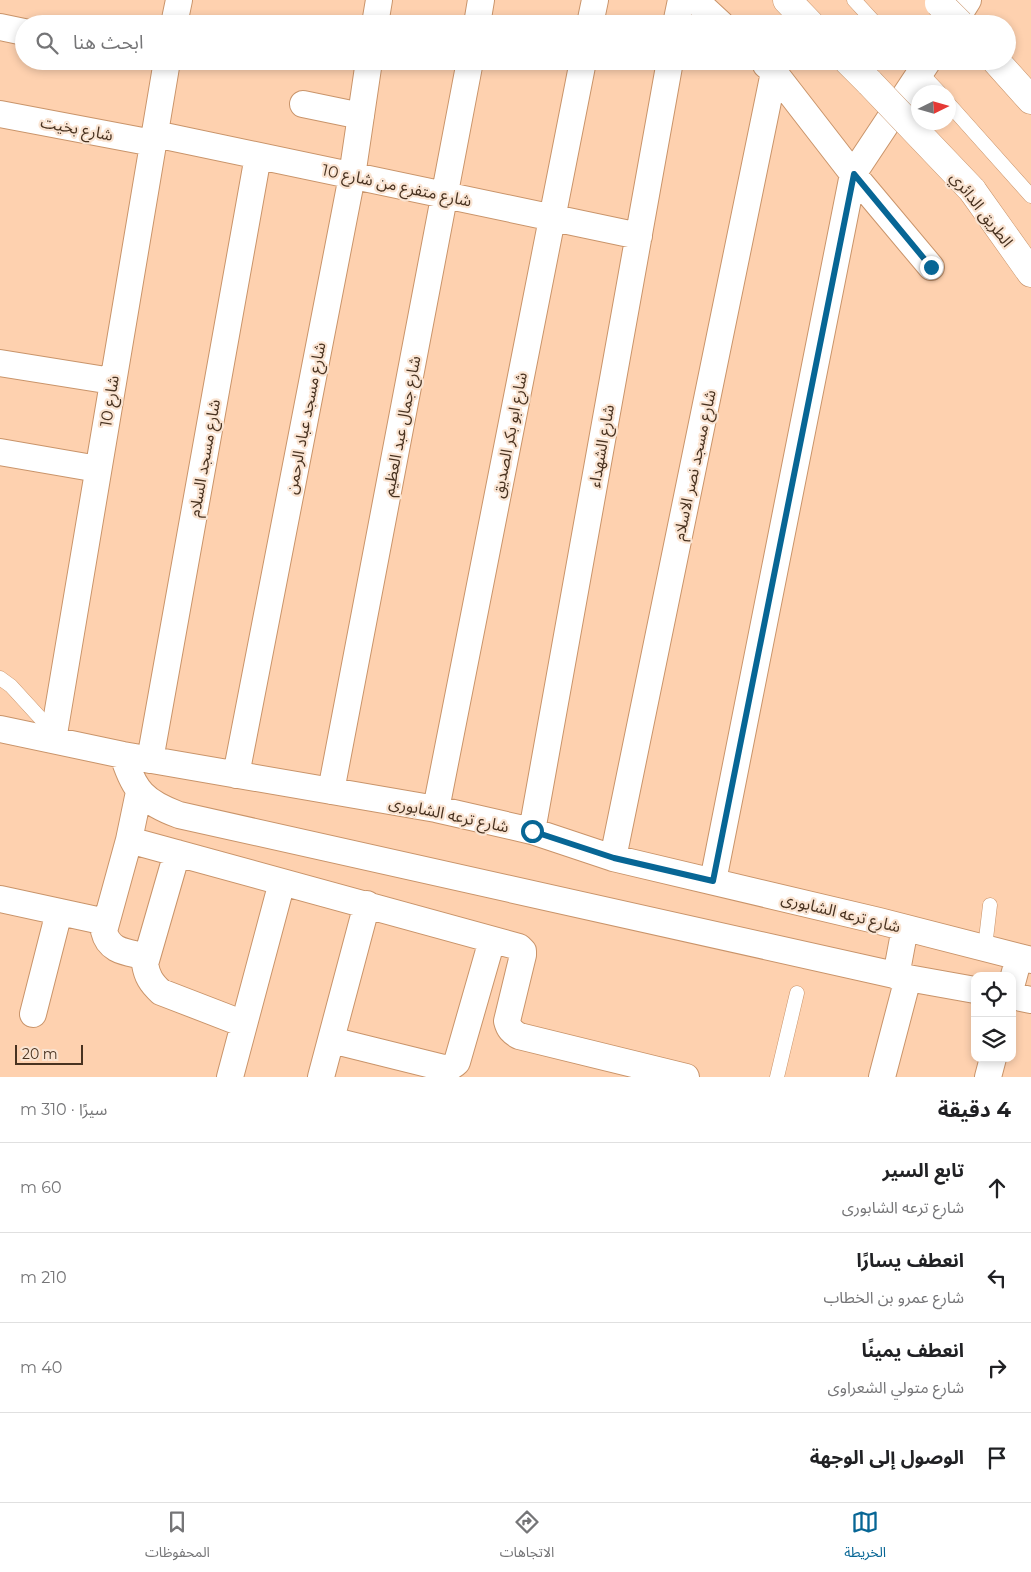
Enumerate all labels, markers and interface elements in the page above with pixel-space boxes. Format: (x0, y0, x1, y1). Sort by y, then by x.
search box (15, 15, 1016, 70)
icon: search (33, 29, 61, 57)
text: ابحث هنا (73, 31, 143, 54)
north arrow (911, 85, 956, 130)
street label: شارع بخيت (39, 112, 115, 148)
street label: شارع متفرع من شارع 10 (320, 160, 473, 214)
street label: الطريق الدائري (944, 168, 1017, 252)
route end (920, 256, 943, 279)
street label: شارع مسجد عباد الرحمن (281, 341, 332, 496)
street label: شارع جمال عبد العظيم (379, 354, 427, 499)
street label: شارع ابو بكر الصديق (488, 371, 534, 500)
street label: شارع 10 (96, 374, 126, 429)
street label: شارع مسجد نصر الاسلام (669, 388, 723, 543)
street label: شارع مسجد السلام (185, 398, 227, 519)
street label: شارع الشهداء (585, 403, 621, 490)
street label: شارع ترعه الشابورى (387, 792, 511, 839)
route start (521, 820, 544, 843)
street label: شارع ترعه الشابورى (779, 888, 902, 939)
map controls (971, 972, 1016, 1062)
button: locate (971, 972, 1016, 1017)
button: layers (971, 1017, 1016, 1062)
scale bar (15, 1042, 82, 1065)
text: 20 m (22, 1045, 58, 1063)
text: 4 دقيقة (938, 1097, 1011, 1122)
text: سيرًا · 310 m (20, 1100, 107, 1119)
text: تابع السير (882, 1159, 964, 1182)
icon: ahead (983, 1174, 1011, 1202)
text: 60 m (20, 1178, 62, 1197)
text: شارع ترعه الشابورى (842, 1198, 964, 1217)
text: انعطف يسارًا (857, 1249, 964, 1272)
icon: left (983, 1264, 1011, 1292)
text: 210 m (20, 1268, 67, 1287)
text: شارع عمرو بن الخطاب (823, 1288, 964, 1307)
text: انعطف يمينًا (861, 1339, 964, 1362)
icon: right (983, 1354, 1011, 1382)
text: 40 m (20, 1358, 62, 1377)
text: شارع متولي الشعراوى (828, 1378, 964, 1397)
icon: arrive (983, 1444, 1011, 1472)
text: الوصول إلى الوجهة (810, 1446, 964, 1469)
tab: المحفوظات (145, 1508, 210, 1567)
tab: الاتجاهات (500, 1508, 554, 1567)
tab: الخريطة (844, 1508, 886, 1567)

